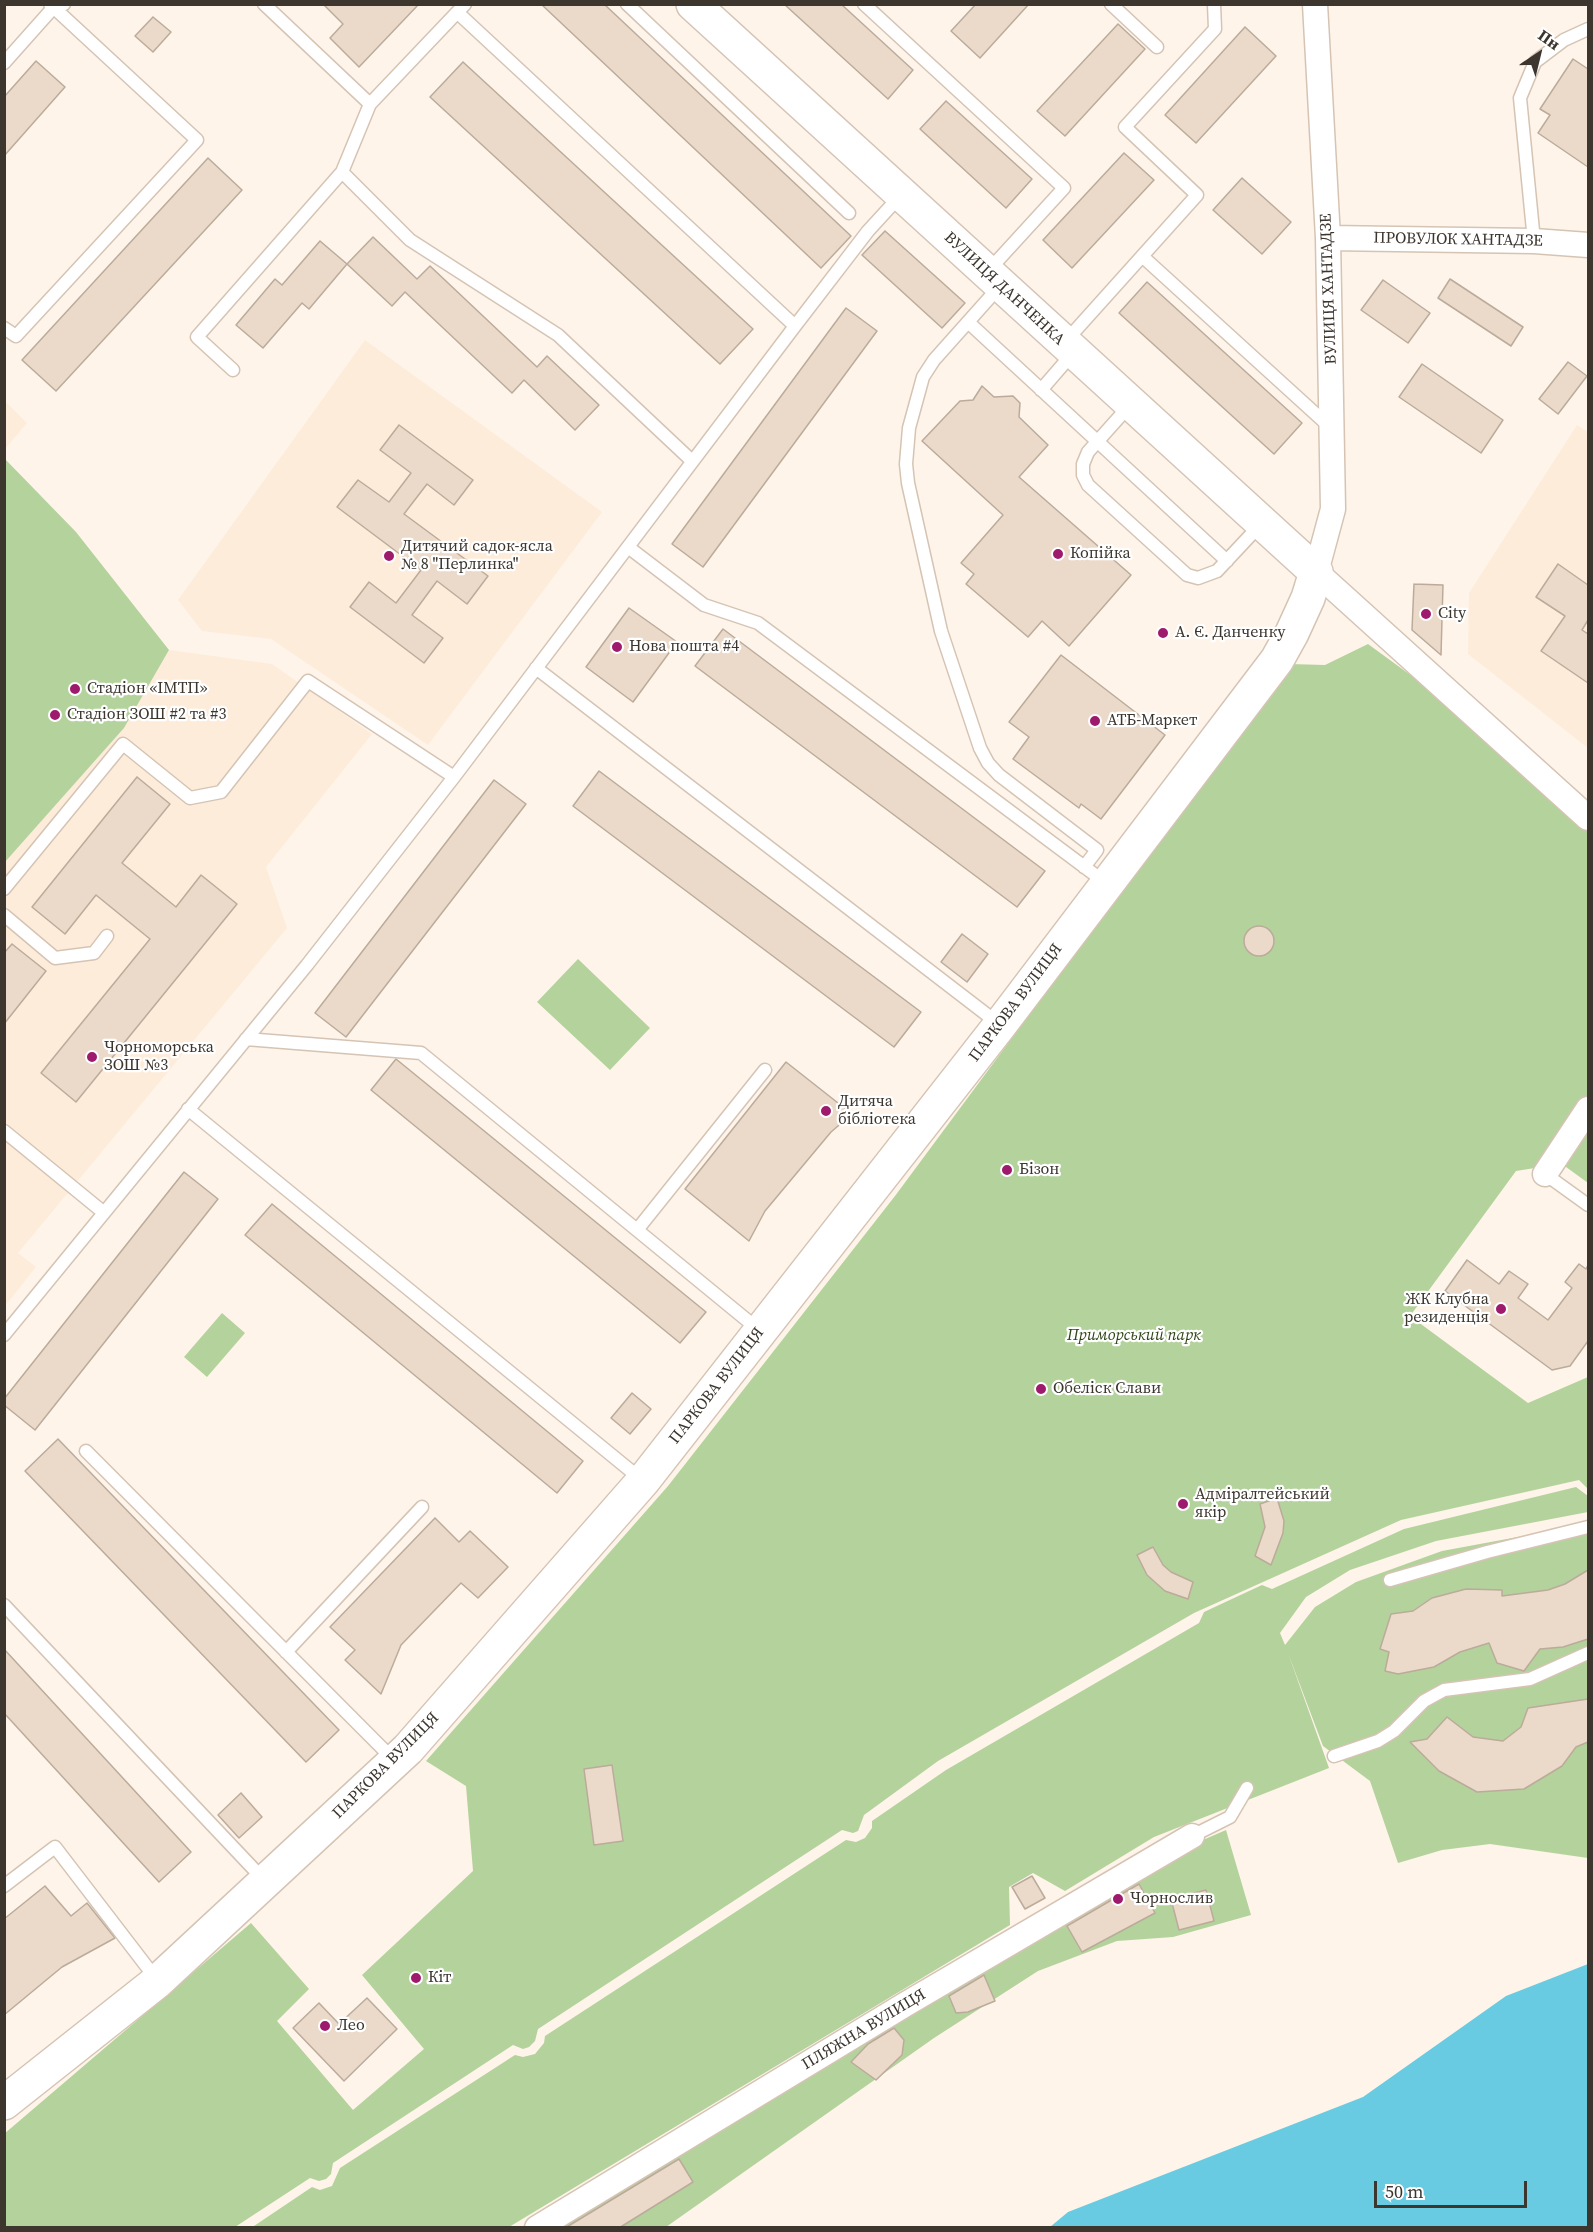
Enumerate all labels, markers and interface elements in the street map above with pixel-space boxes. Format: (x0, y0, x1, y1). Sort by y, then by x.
north arrow (1509, 24, 1569, 84)
text: Пн (1534, 24, 1565, 55)
street label: ВУЛИЦЯ ХАНТАДЗЕ (1317, 213, 1341, 365)
street label: ВУЛИЦЯ ДАНЧЕНКА (940, 228, 1068, 350)
street label: ПРОВУЛОК ХАНТАДЗЕ (1373, 229, 1543, 251)
place label: Дитячий садок-ясла № 8 "Перлинка" (401, 537, 553, 575)
place label: Копійка (1070, 544, 1131, 564)
marker: Копійка (1051, 547, 1065, 561)
marker: Дитячий садок-ясла № 8 "Перлинка" (382, 549, 396, 563)
place label: City (1438, 604, 1466, 624)
marker: City (1419, 607, 1433, 621)
place label: А. Є. Данченку (1175, 623, 1285, 643)
marker: А. Є. Данченку (1156, 626, 1170, 640)
place label: Нова пошта #4 (629, 637, 739, 657)
marker: Нова пошта #4 (610, 640, 624, 654)
place label: Стадіон «ІМТП» (87, 679, 208, 699)
marker: Стадіон «ІМТП» (68, 682, 82, 696)
place label: Стадіон ЗОШ #2 та #3 (67, 705, 226, 725)
marker: Стадіон ЗОШ #2 та #3 (48, 708, 62, 722)
place label: АТБ-Маркет (1107, 711, 1197, 731)
marker: АТБ-Маркет (1088, 714, 1102, 728)
street label: ПАРКОВА ВУЛИЦЯ (965, 940, 1067, 1066)
place label: Чорноморська ЗОШ №3 (104, 1038, 214, 1076)
marker: Чорноморська ЗОШ №3 (85, 1050, 99, 1064)
place label: Дитяча бібліотека (838, 1092, 916, 1130)
marker: Дитяча бібліотека (819, 1104, 833, 1118)
place label: Бізон (1019, 1160, 1059, 1180)
marker: Бізон (1000, 1163, 1014, 1177)
place label: ЖК Клубна резиденція (1404, 1290, 1489, 1328)
marker: ЖК Клубна резиденція (1494, 1302, 1508, 1316)
street label: ПАРКОВА ВУЛИЦЯ (666, 1324, 768, 1448)
park label: Приморський парк (1067, 1326, 1201, 1346)
place label: Обеліск Cлави (1053, 1379, 1161, 1399)
marker: Обеліск Cлави (1034, 1382, 1048, 1396)
place label: Адміралтейський якір (1195, 1485, 1330, 1523)
marker: Адміралтейський якір (1176, 1497, 1190, 1511)
street label: ПАРКОВА ВУЛИЦЯ (329, 1709, 443, 1823)
place label: Чорнослив (1130, 1889, 1213, 1909)
marker: Чорнослив (1111, 1892, 1125, 1906)
place label: Кіт (428, 1968, 452, 1988)
marker: Кіт (409, 1971, 423, 1985)
street label: ПЛЯЖНА ВУЛИЦЯ (799, 1985, 929, 2075)
place label: Лео (337, 2016, 365, 2036)
marker: Лео (318, 2019, 332, 2033)
scale bar (1377, 2169, 1530, 2207)
text: 50 m (1385, 2179, 1423, 2204)

